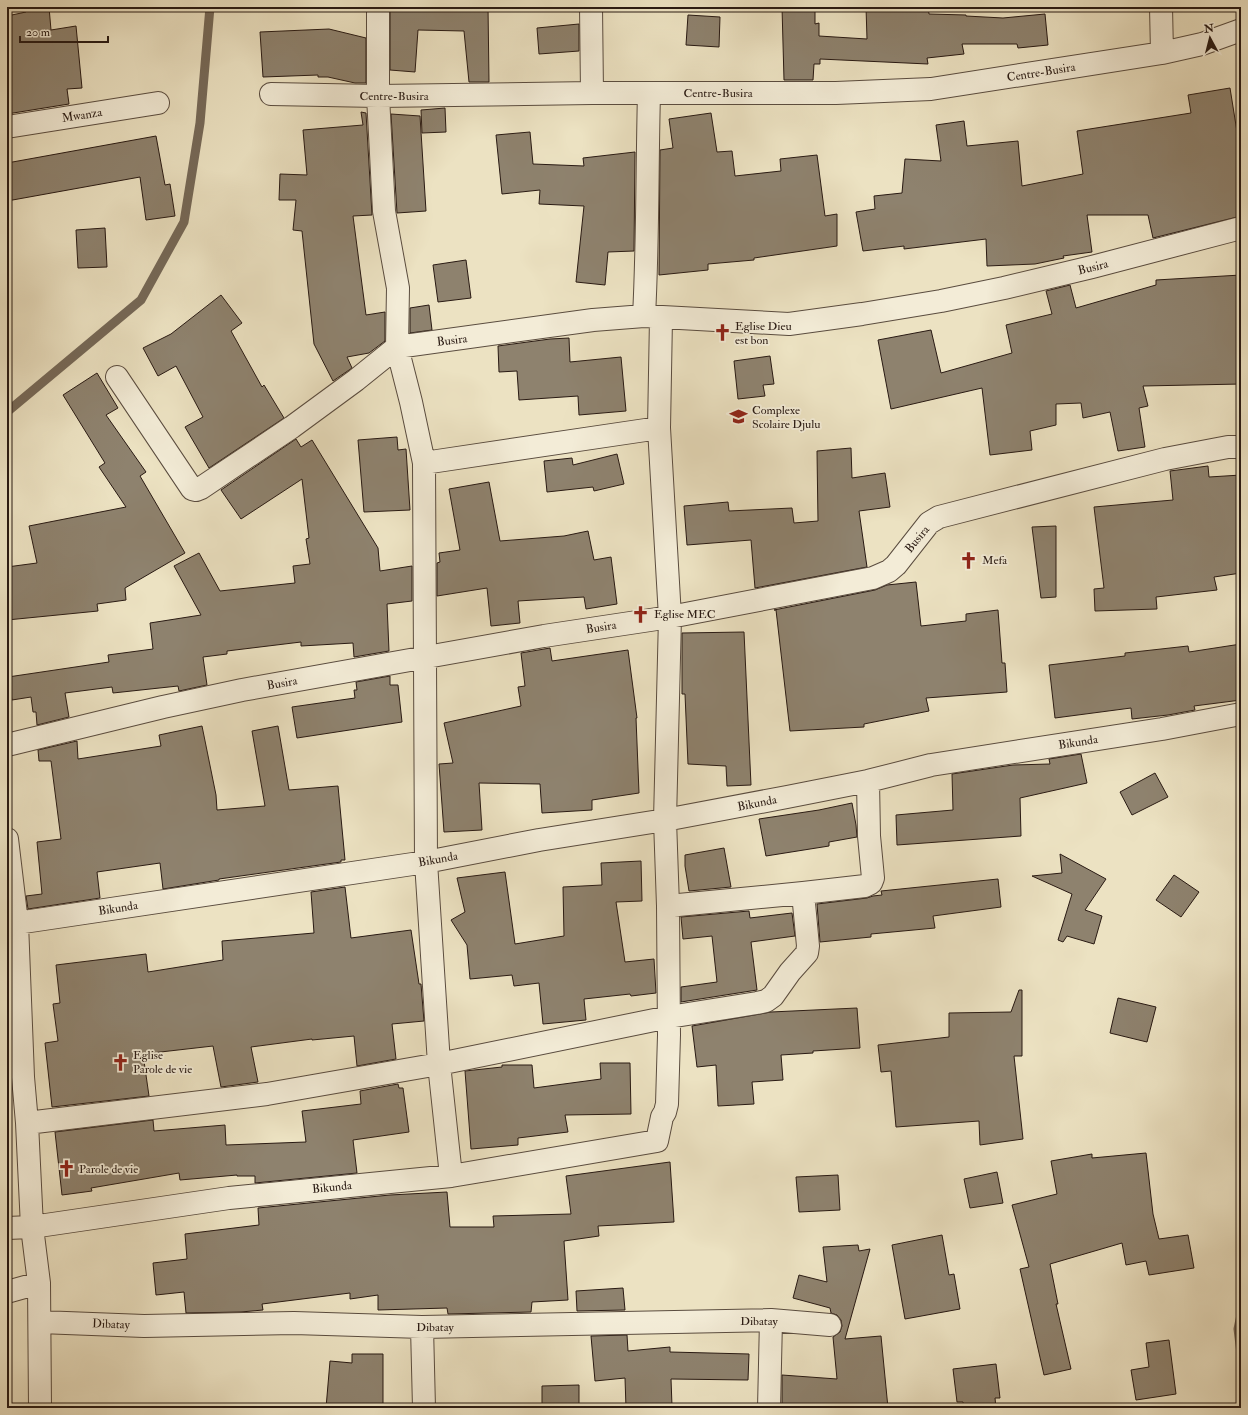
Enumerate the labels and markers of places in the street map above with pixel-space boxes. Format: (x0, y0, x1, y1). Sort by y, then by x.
place label: Eglise Dieu est bon (735, 319, 792, 348)
church icon: Eglise Dieu est bon (712, 323, 732, 343)
place label: Complexe Scolaire Djulu (752, 403, 820, 432)
school or university icon: Complexe Scolaire Djulu (729, 407, 749, 427)
church icon: Mefa (959, 550, 979, 570)
place label: Mefa (982, 553, 1008, 568)
church icon: Eglise MEC (631, 604, 651, 624)
place label: Eglise MEC (654, 607, 716, 622)
place label: Eglise Parole de vie (133, 1048, 192, 1077)
church icon: Eglise Parole de vie (110, 1052, 130, 1072)
church icon: Parole de vie (56, 1159, 76, 1179)
place label: Parole de vie (79, 1162, 138, 1177)

